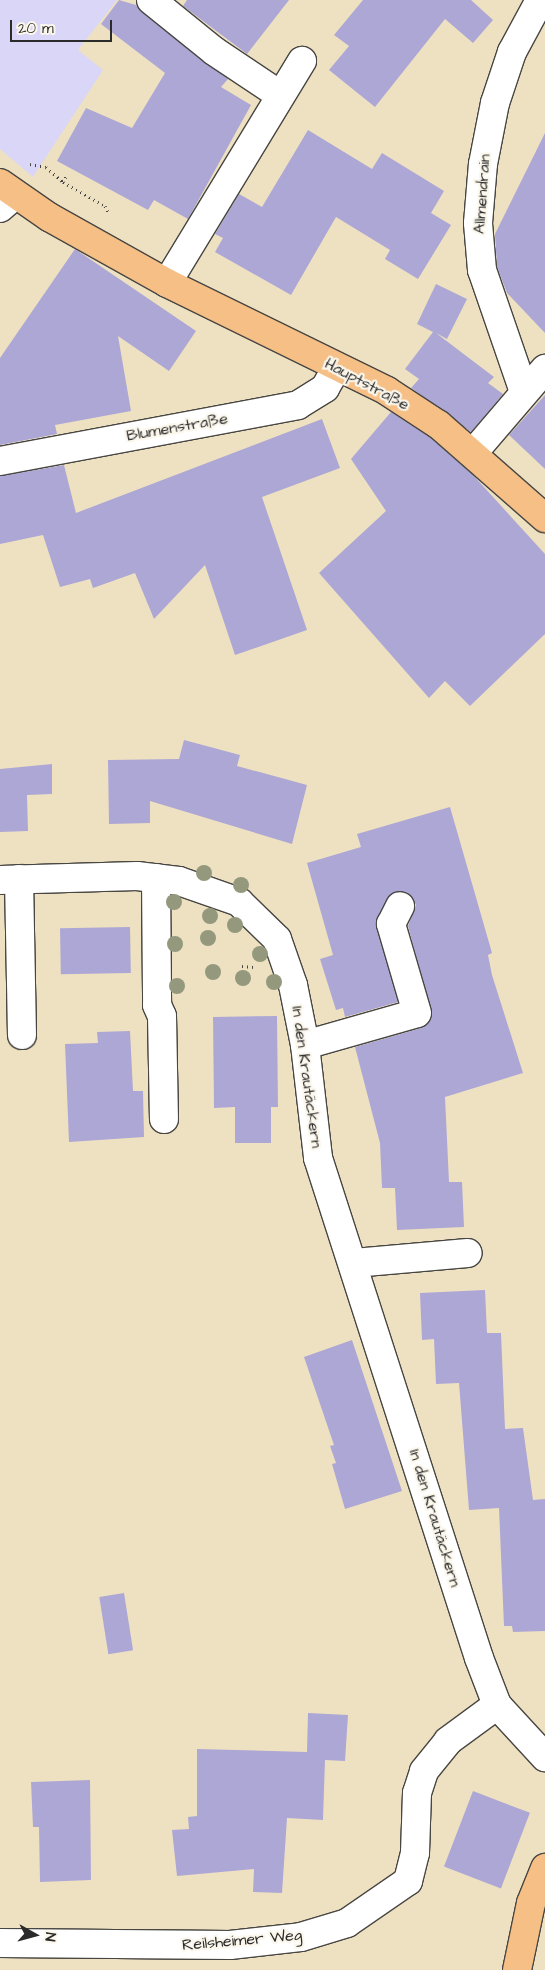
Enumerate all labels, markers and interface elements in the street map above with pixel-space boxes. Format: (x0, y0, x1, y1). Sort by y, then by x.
scale bar (12, 10, 115, 42)
text: 20 m (18, 18, 54, 39)
street label: Allmendrain (470, 153, 494, 235)
street label: Hauptstraße (322, 354, 412, 414)
street label: Blumenstraße (125, 409, 229, 445)
street label: In den Krautäckern (288, 1005, 326, 1149)
street label: In den Krautäckern (405, 1447, 465, 1589)
north arrow (10, 1910, 60, 1960)
street label: Reilsheimer Weg (181, 1925, 303, 1955)
text: N (39, 1931, 60, 1942)

